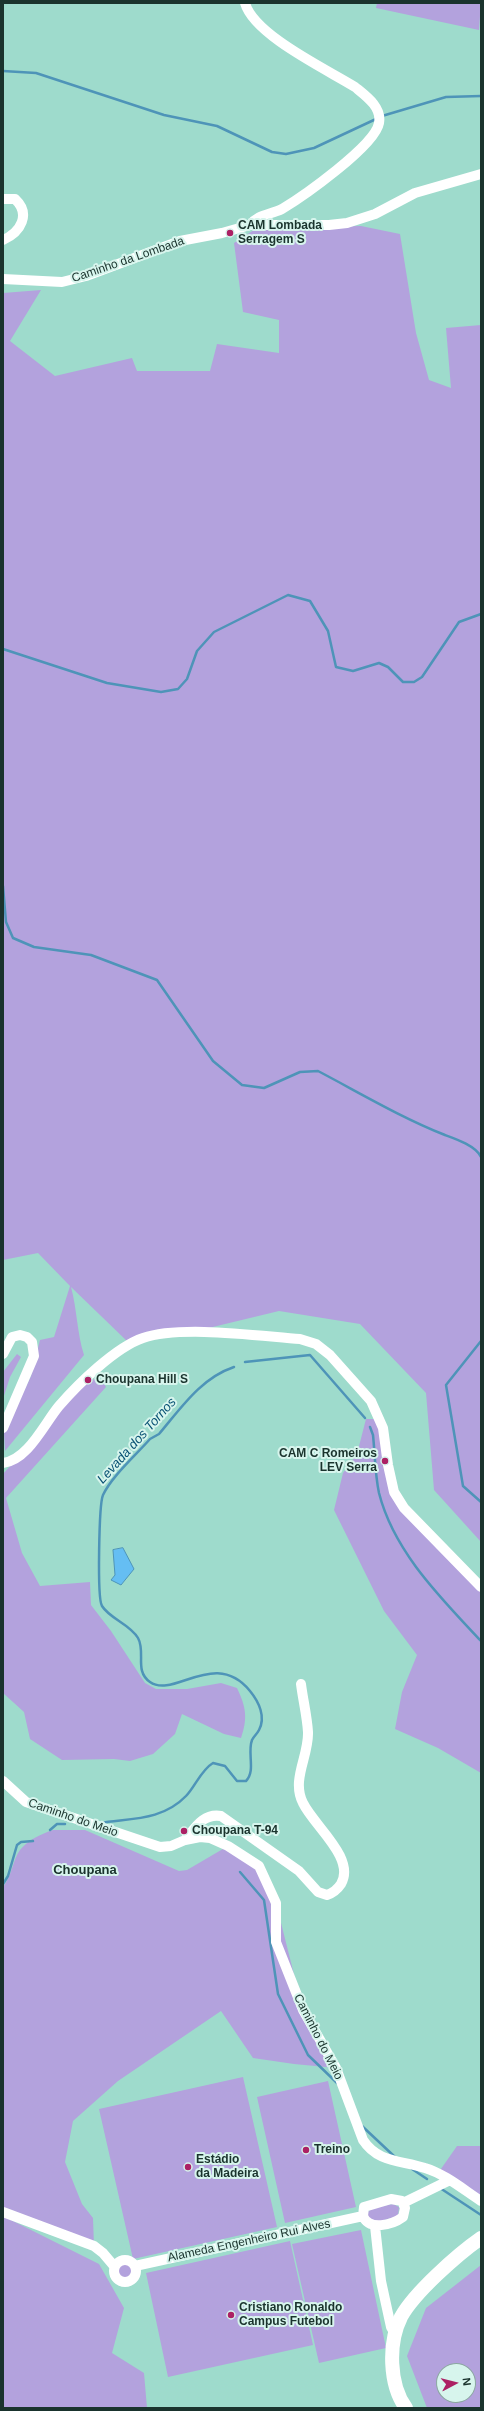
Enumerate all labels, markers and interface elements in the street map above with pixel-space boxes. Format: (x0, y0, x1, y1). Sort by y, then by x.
place label: CAM Lombada Serragem S (238, 219, 322, 247)
marker: CAM Lombada Serragem S (225, 228, 235, 238)
street label: Caminho da Lombada (70, 234, 186, 286)
place label: Choupana Hill S (96, 1373, 188, 1387)
marker: Choupana Hill S (83, 1375, 93, 1385)
water label: Levada dos Tornos (94, 1395, 180, 1487)
place label: CAM C Romeiros LEV Serra (279, 1447, 377, 1475)
marker: CAM C Romeiros LEV Serra (380, 1456, 390, 1466)
street label: Caminho do Meio (26, 1796, 120, 1840)
place label: Choupana T-94 (192, 1824, 278, 1838)
marker: Choupana T-94 (179, 1826, 189, 1836)
district label: Choupana (53, 1862, 117, 1878)
street label: Caminho do Meio (290, 1992, 346, 2082)
place label: Treino (314, 2143, 350, 2157)
marker: Treino (301, 2145, 311, 2155)
place label: Estádio da Madeira (196, 2153, 259, 2181)
marker: Estádio da Madeira (183, 2162, 193, 2172)
street label: Alameda Engenheiro Rui Alves (166, 2217, 332, 2265)
place label: Cristiano Ronaldo Campus Futebol (239, 2301, 342, 2329)
marker: Cristiano Ronaldo Campus Futebol (226, 2310, 236, 2320)
north arrow (436, 2363, 476, 2403)
text: N (460, 2377, 473, 2386)

